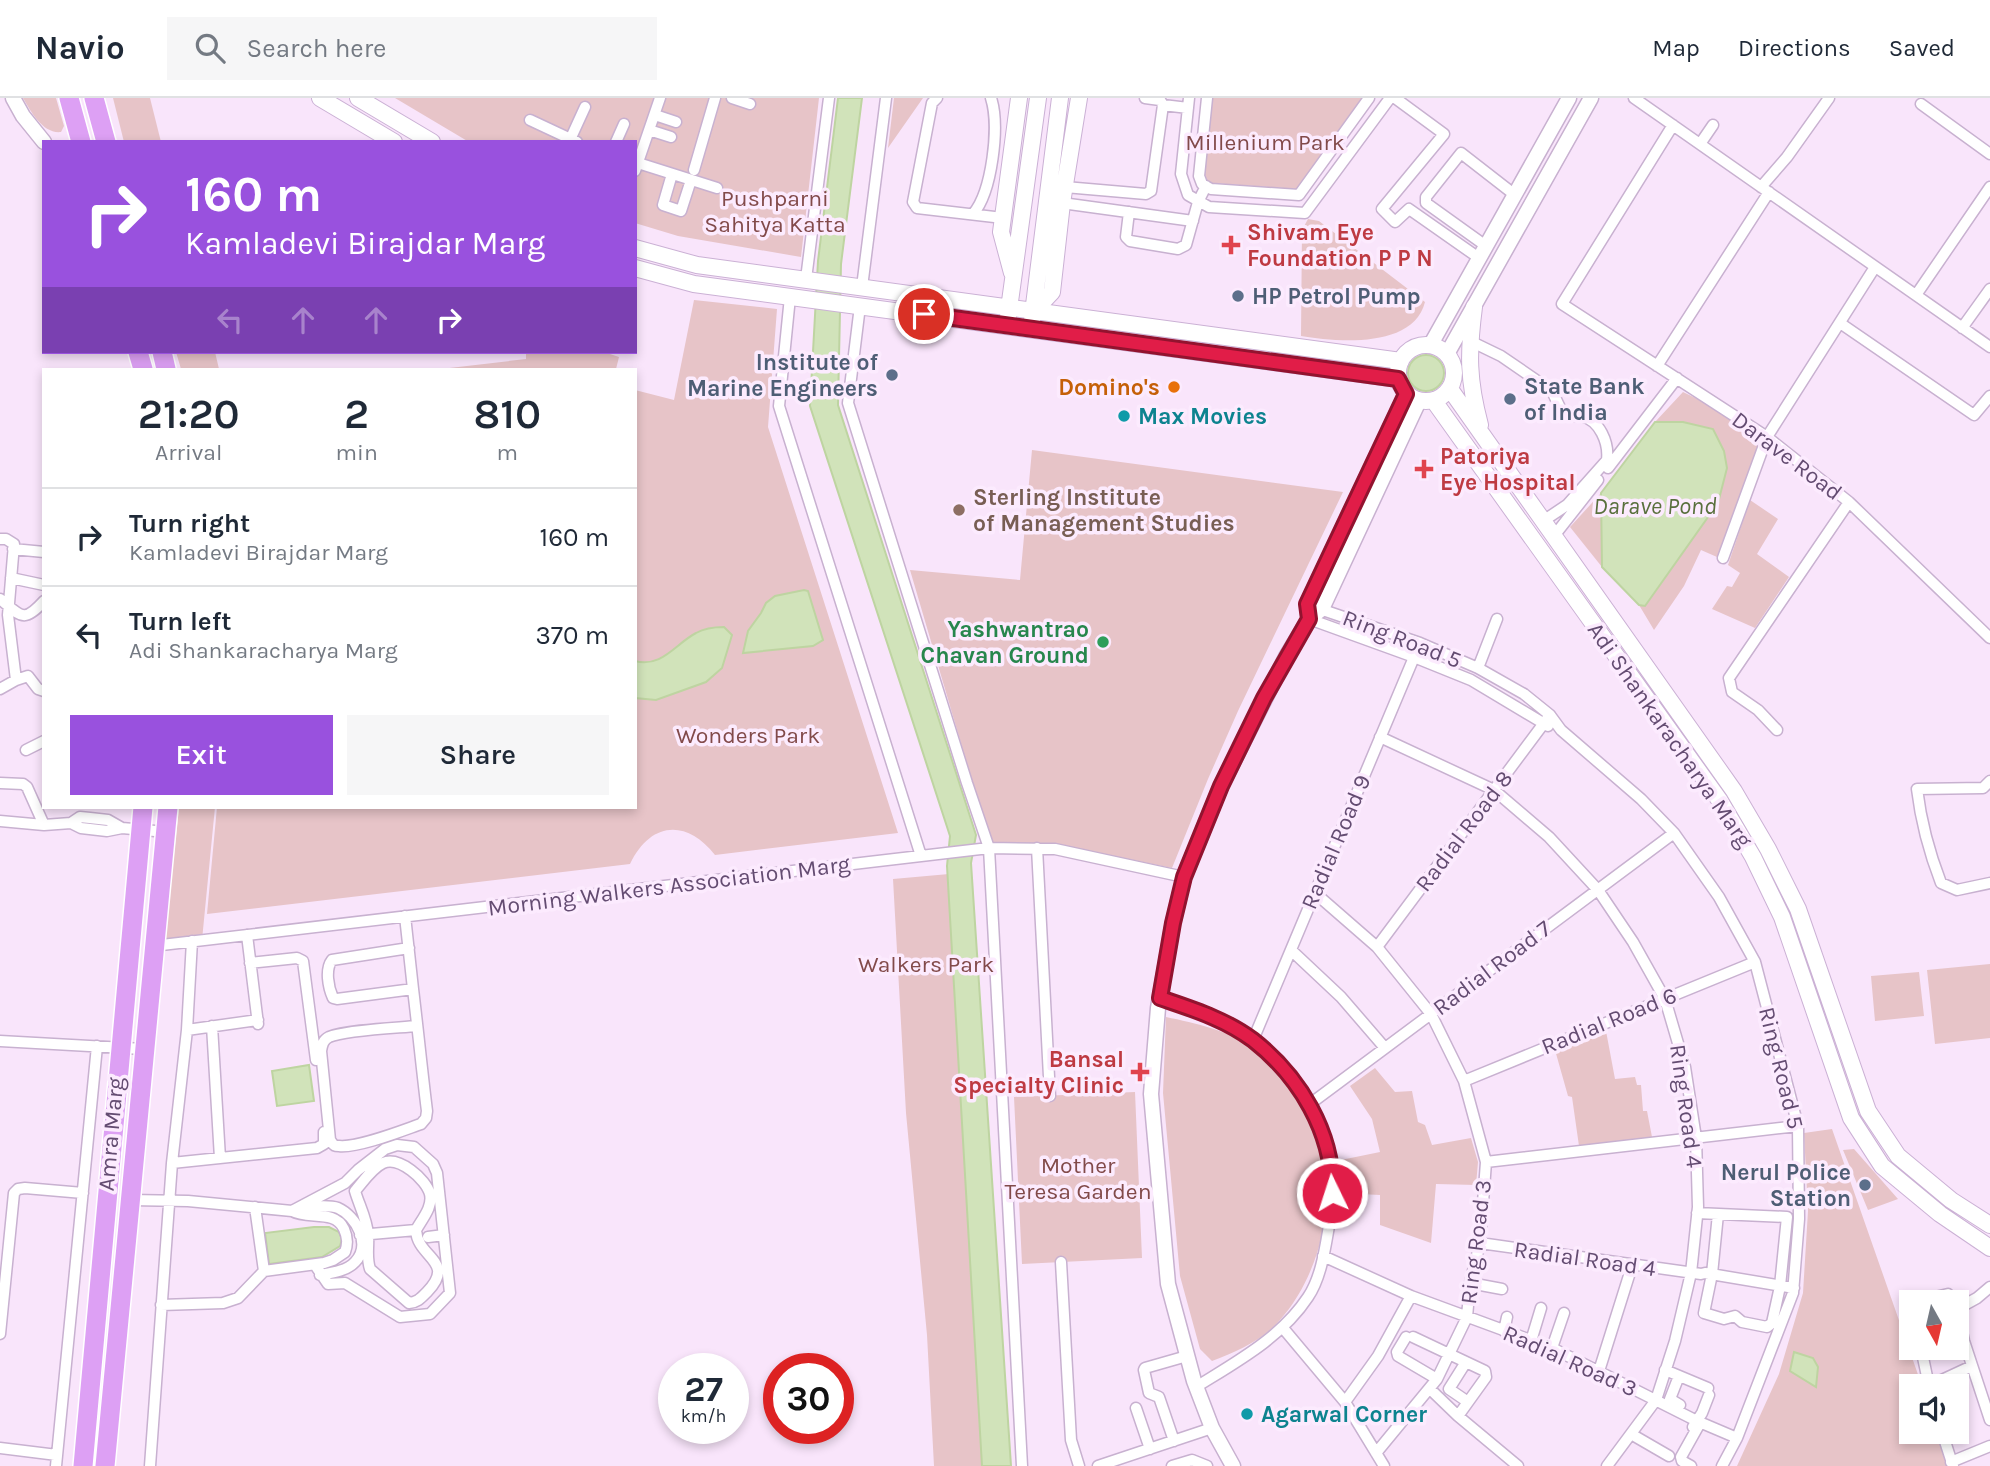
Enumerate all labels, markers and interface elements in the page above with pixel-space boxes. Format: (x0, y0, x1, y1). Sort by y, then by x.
search box (167, 17, 657, 80)
text: Navio (35, 29, 125, 67)
icon: search (191, 29, 229, 67)
text: Search here (247, 33, 386, 64)
text: Map (1652, 34, 1700, 62)
text: Directions (1738, 34, 1851, 62)
text: Saved (1889, 34, 1955, 62)
park label: Millenium Park (1185, 129, 1345, 156)
text: 160 m (185, 166, 322, 223)
icon: right (70, 168, 161, 259)
park label: Pushparni Sahitya Katta (704, 185, 846, 238)
place label: Shivam Eye Foundation P P N (1247, 219, 1433, 272)
text: Kamladevi Birajdar Marg (185, 225, 545, 262)
marker: Shivam Eye Foundation P P N (1221, 235, 1241, 255)
place label: HP Petrol Pump (1252, 283, 1421, 310)
pin (894, 284, 954, 344)
marker: HP Petrol Pump (1230, 288, 1246, 304)
icon: arrive (905, 295, 943, 333)
icon: left (211, 301, 249, 339)
icon: ahead (284, 301, 322, 339)
icon: ahead (357, 301, 395, 339)
icon: right (430, 301, 468, 339)
place label: Institute of Marine Engineers (687, 349, 879, 402)
marker: Institute of Marine Engineers (884, 367, 900, 383)
place label: State Bank of India (1524, 373, 1645, 426)
place label: Domino's (1058, 374, 1160, 401)
marker: Domino's (1166, 379, 1182, 395)
text: 21:20 (138, 389, 240, 439)
text: 2 (344, 389, 369, 439)
text: 810 (474, 389, 541, 439)
marker: State Bank of India (1502, 391, 1518, 407)
place label: Max Movies (1138, 403, 1267, 430)
street label: Darave Road (1727, 406, 1847, 506)
marker: Max Movies (1116, 408, 1132, 424)
text: Arrival (155, 439, 222, 466)
text: min (336, 439, 378, 466)
text: m (497, 439, 518, 466)
place label: Patoriya Eye Hospital (1440, 443, 1576, 496)
marker: Patoriya Eye Hospital (1414, 459, 1434, 479)
place label: Sterling Institute of Management Studies (973, 484, 1235, 537)
water label: Darave Pond (1593, 492, 1717, 520)
marker: Sterling Institute of Management Studies (951, 502, 967, 518)
text: Turn right (129, 508, 250, 539)
icon: right (70, 518, 108, 556)
text: 160 m (540, 522, 609, 553)
text: Kamladevi Birajdar Marg (129, 539, 388, 566)
street label: Ring Road 5 (1339, 604, 1465, 674)
text: Turn left (129, 606, 231, 637)
icon: left (70, 616, 108, 654)
place label: Yashwantrao Chavan Ground (921, 616, 1089, 669)
street label: Adi Shankaracharya Marg (1582, 617, 1758, 853)
text: 370 m (536, 620, 609, 651)
marker: Yashwantrao Chavan Ground (1095, 634, 1111, 650)
text: Adi Shankaracharya Marg (129, 637, 398, 664)
button: Exit (70, 715, 333, 795)
button: Share (347, 715, 609, 795)
park label: Wonders Park (676, 722, 820, 749)
street label: Radial Road 8 (1410, 765, 1518, 897)
street label: Radial Road 9 (1296, 771, 1376, 913)
street label: Morning Walkers Association Marg (486, 850, 852, 922)
street label: Radial Road 7 (1428, 915, 1557, 1021)
park label: Walkers Park (858, 951, 994, 978)
street label: Radial Road 6 (1537, 982, 1681, 1060)
street label: Ring Road 5 (1753, 1004, 1809, 1132)
street label: Ring Road 4 (1664, 1042, 1708, 1170)
place label: Bansal Specialty Clinic (953, 1046, 1124, 1099)
marker: Bansal Specialty Clinic (1130, 1062, 1150, 1082)
street label: Amra Marg (93, 1076, 129, 1192)
park label: Mother Teresa Garden (1004, 1152, 1152, 1205)
position arrow (1295, 1156, 1369, 1230)
place label: Nerul Police Station (1721, 1159, 1851, 1212)
marker: Nerul Police Station (1857, 1177, 1873, 1193)
street label: Ring Road 3 (1455, 1178, 1497, 1306)
street label: Radial Road 4 (1512, 1236, 1658, 1282)
north arrow (1899, 1290, 1969, 1360)
map controls (1899, 1290, 1969, 1444)
street label: Radial Road 3 (1499, 1319, 1641, 1403)
speed limit sign: 30 (763, 1353, 854, 1444)
text: 27 (684, 1369, 723, 1410)
button: sound (1899, 1374, 1969, 1444)
place label: Agarwal Corner (1261, 1401, 1427, 1428)
text: km/h (681, 1405, 726, 1427)
marker: Agarwal Corner (1239, 1406, 1255, 1422)

